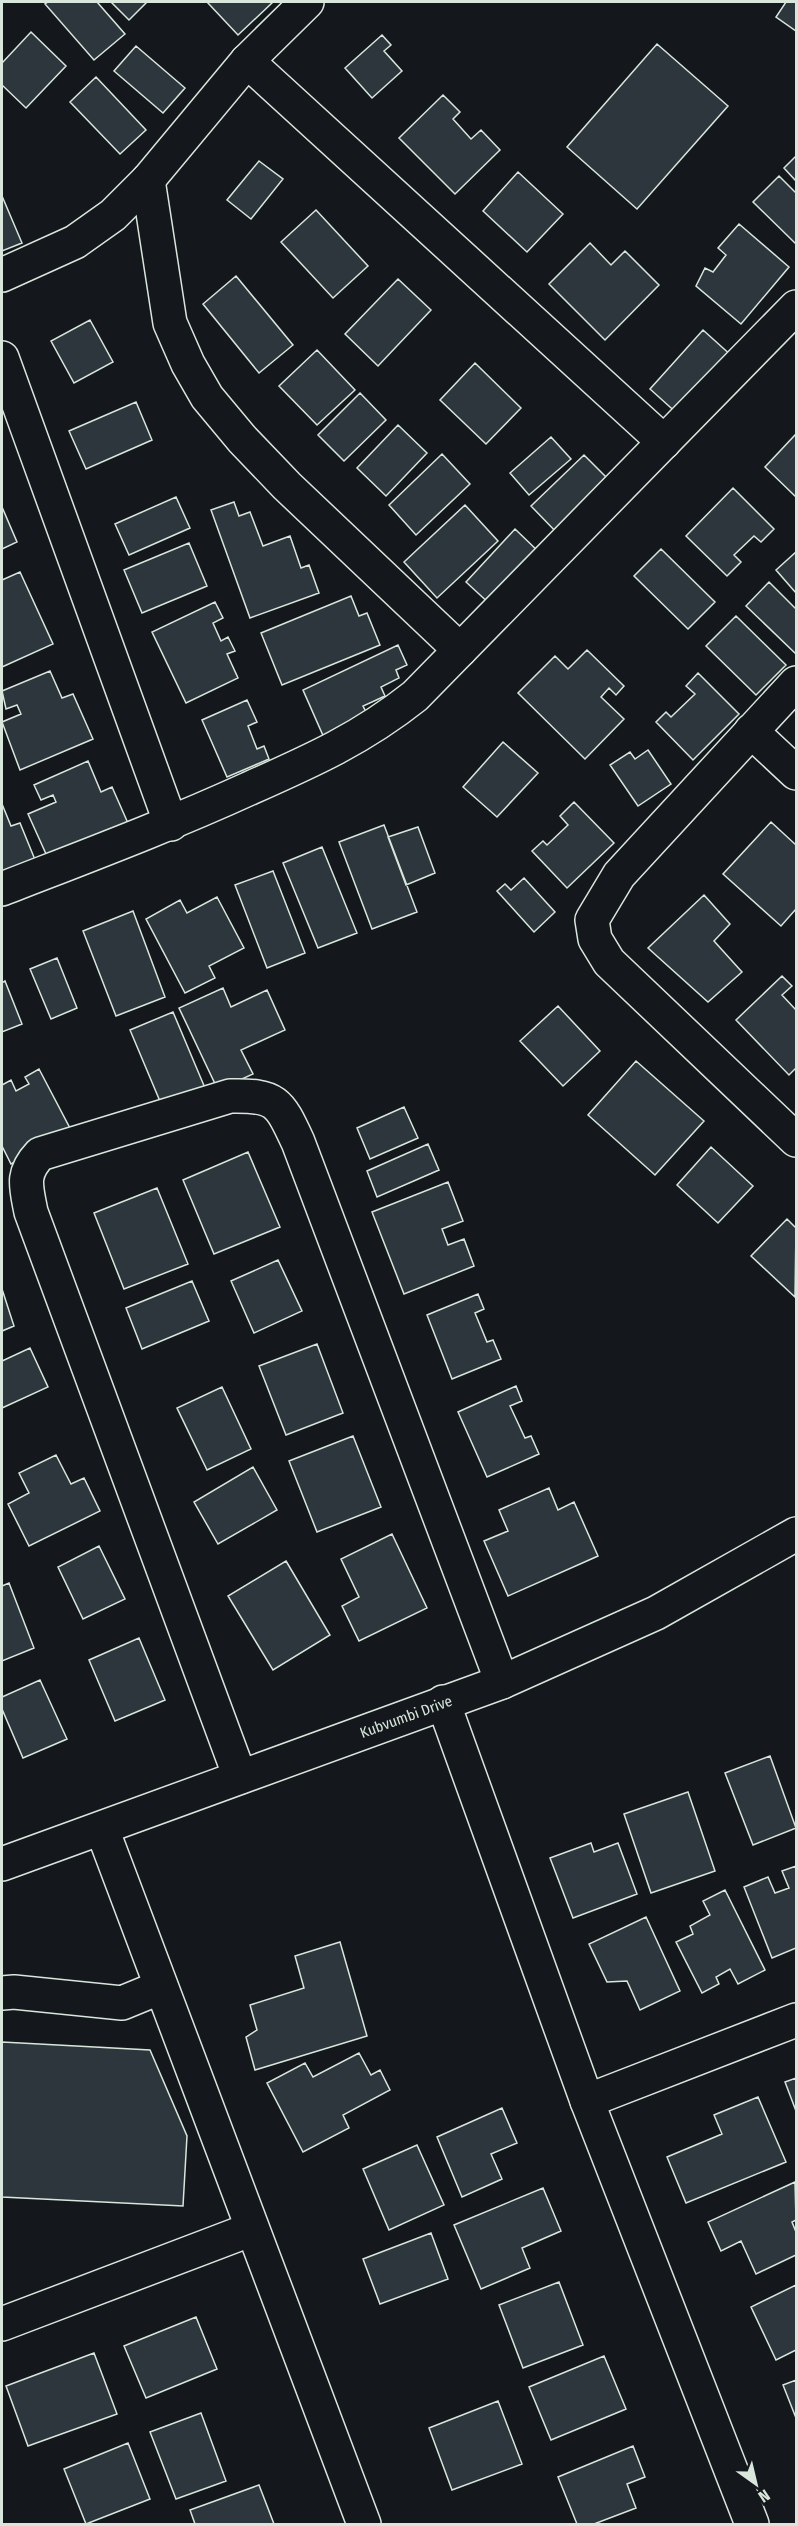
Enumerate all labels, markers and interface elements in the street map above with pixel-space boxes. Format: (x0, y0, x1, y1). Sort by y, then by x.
street label: Kubvumbi Drive (358, 1692, 455, 1742)
north arrow (726, 2454, 786, 2514)
text: N (755, 2485, 773, 2507)

